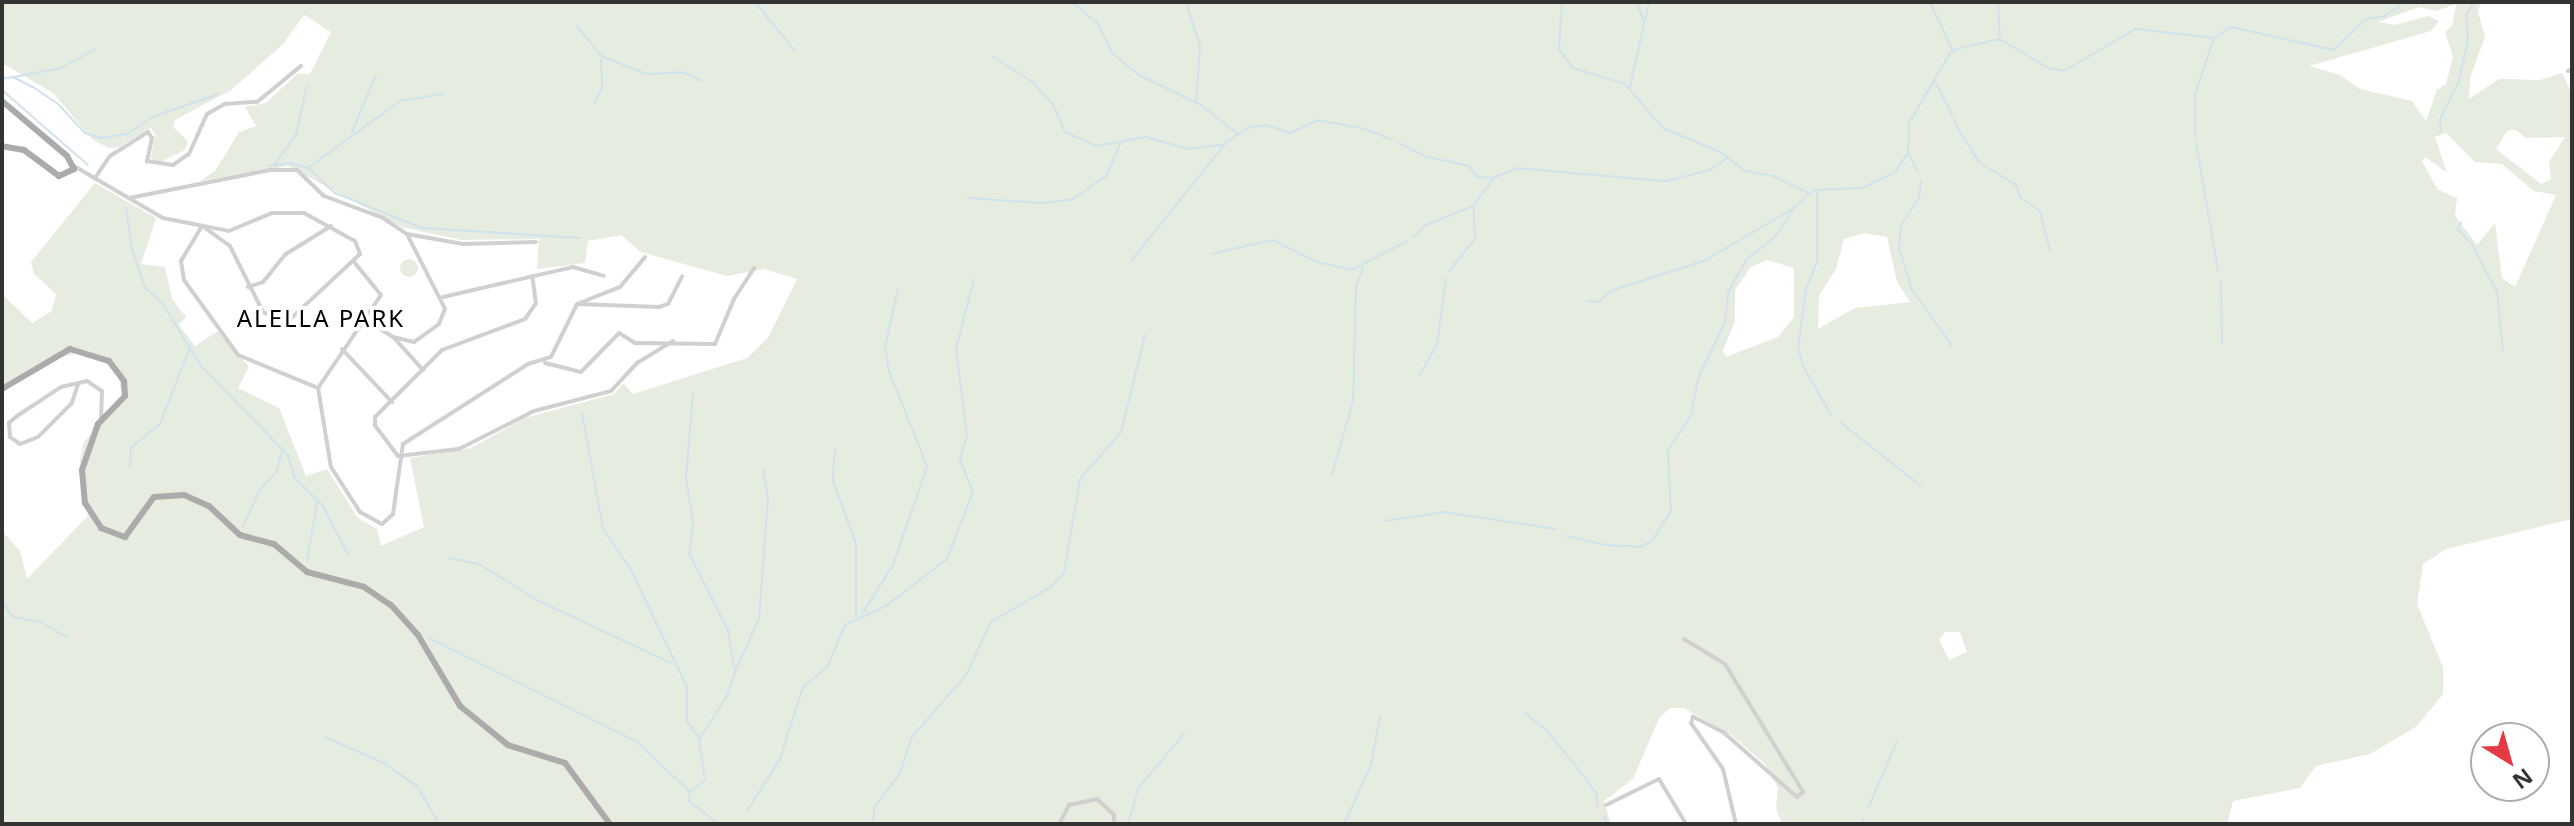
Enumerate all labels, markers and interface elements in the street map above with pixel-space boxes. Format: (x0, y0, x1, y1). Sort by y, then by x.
district label: ALELLA PARK (237, 304, 405, 332)
north arrow (2470, 722, 2550, 802)
text: N (2507, 762, 2539, 797)

